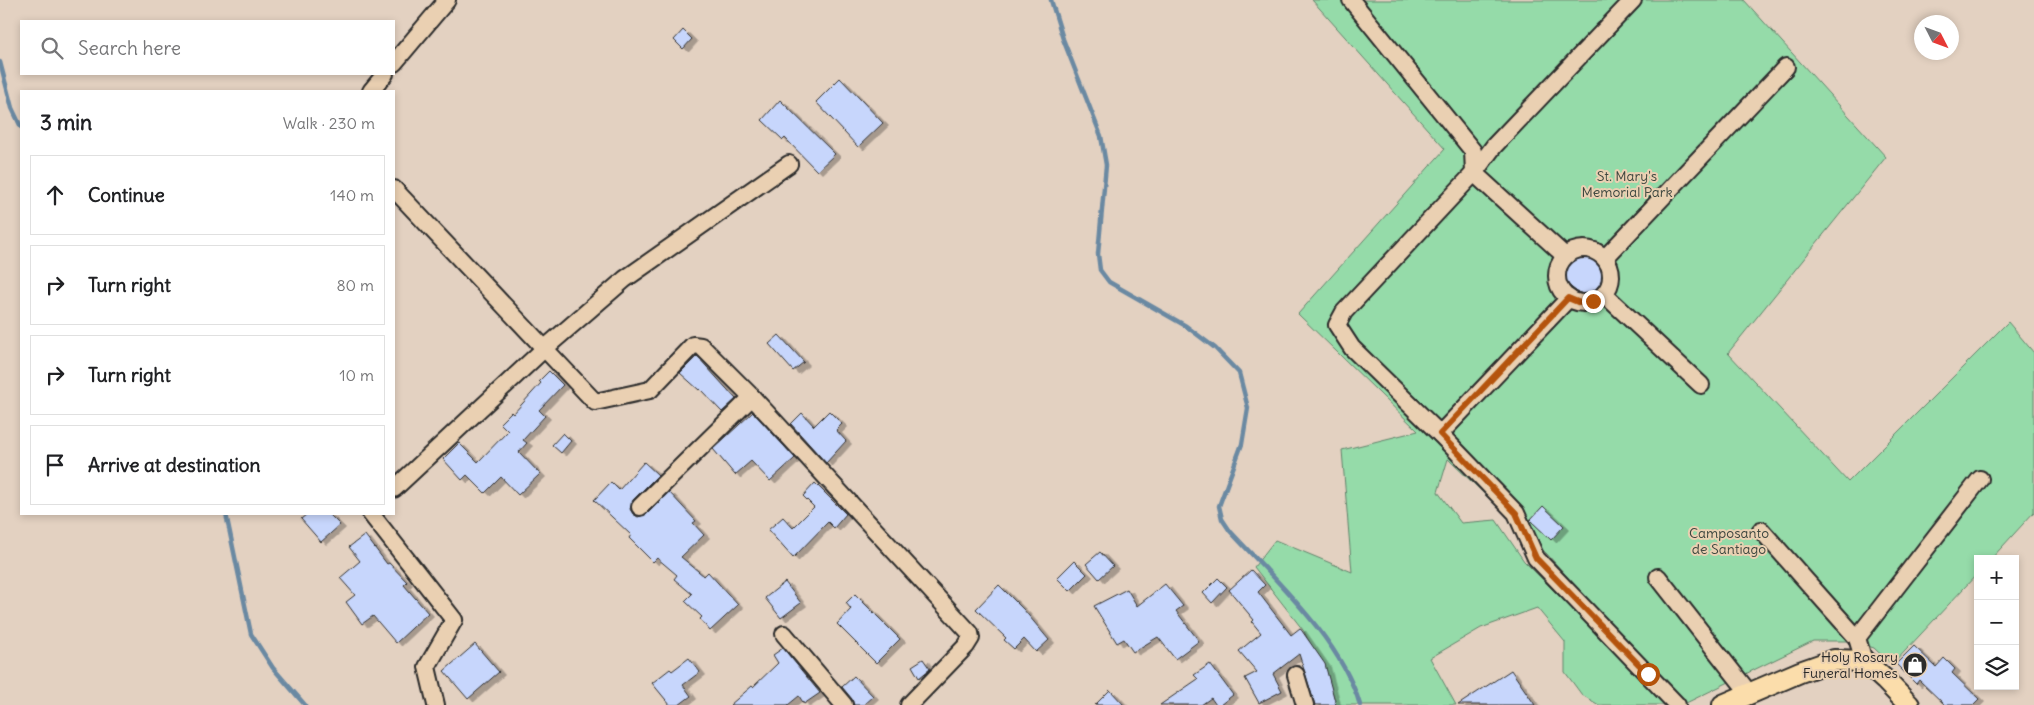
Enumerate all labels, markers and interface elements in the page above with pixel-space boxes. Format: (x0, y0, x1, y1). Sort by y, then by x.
north arrow (1914, 15, 1959, 60)
search box (20, 20, 395, 75)
icon: search (38, 34, 66, 62)
text: Search here (78, 36, 181, 60)
text: 3 min (40, 109, 92, 136)
text: Walk · 230 m (283, 113, 375, 133)
park label: St. Mary's Memorial Park (1581, 167, 1673, 201)
icon: ahead (41, 181, 69, 209)
text: Continue (88, 183, 165, 207)
text: 140 m (330, 185, 374, 205)
icon: right (41, 271, 69, 299)
text: Turn right (88, 273, 171, 297)
text: 80 m (336, 275, 374, 295)
route end (1582, 290, 1605, 313)
icon: right (41, 361, 69, 389)
text: Turn right (88, 363, 171, 387)
text: 10 m (339, 365, 374, 385)
icon: arrive (41, 451, 69, 479)
text: Arrive at destination (88, 453, 261, 477)
park label: Camposanto de Santiago (1689, 524, 1769, 558)
map controls (1974, 555, 2019, 690)
button: + (1974, 555, 2019, 600)
button: − (1974, 600, 2019, 645)
button: layers (1974, 645, 2019, 690)
place label: Holy Rosary Funeral Homes (1803, 648, 1898, 682)
shop icon: Holy Rosary Funeral Homes (1902, 652, 1928, 678)
route start (1637, 663, 1660, 686)

